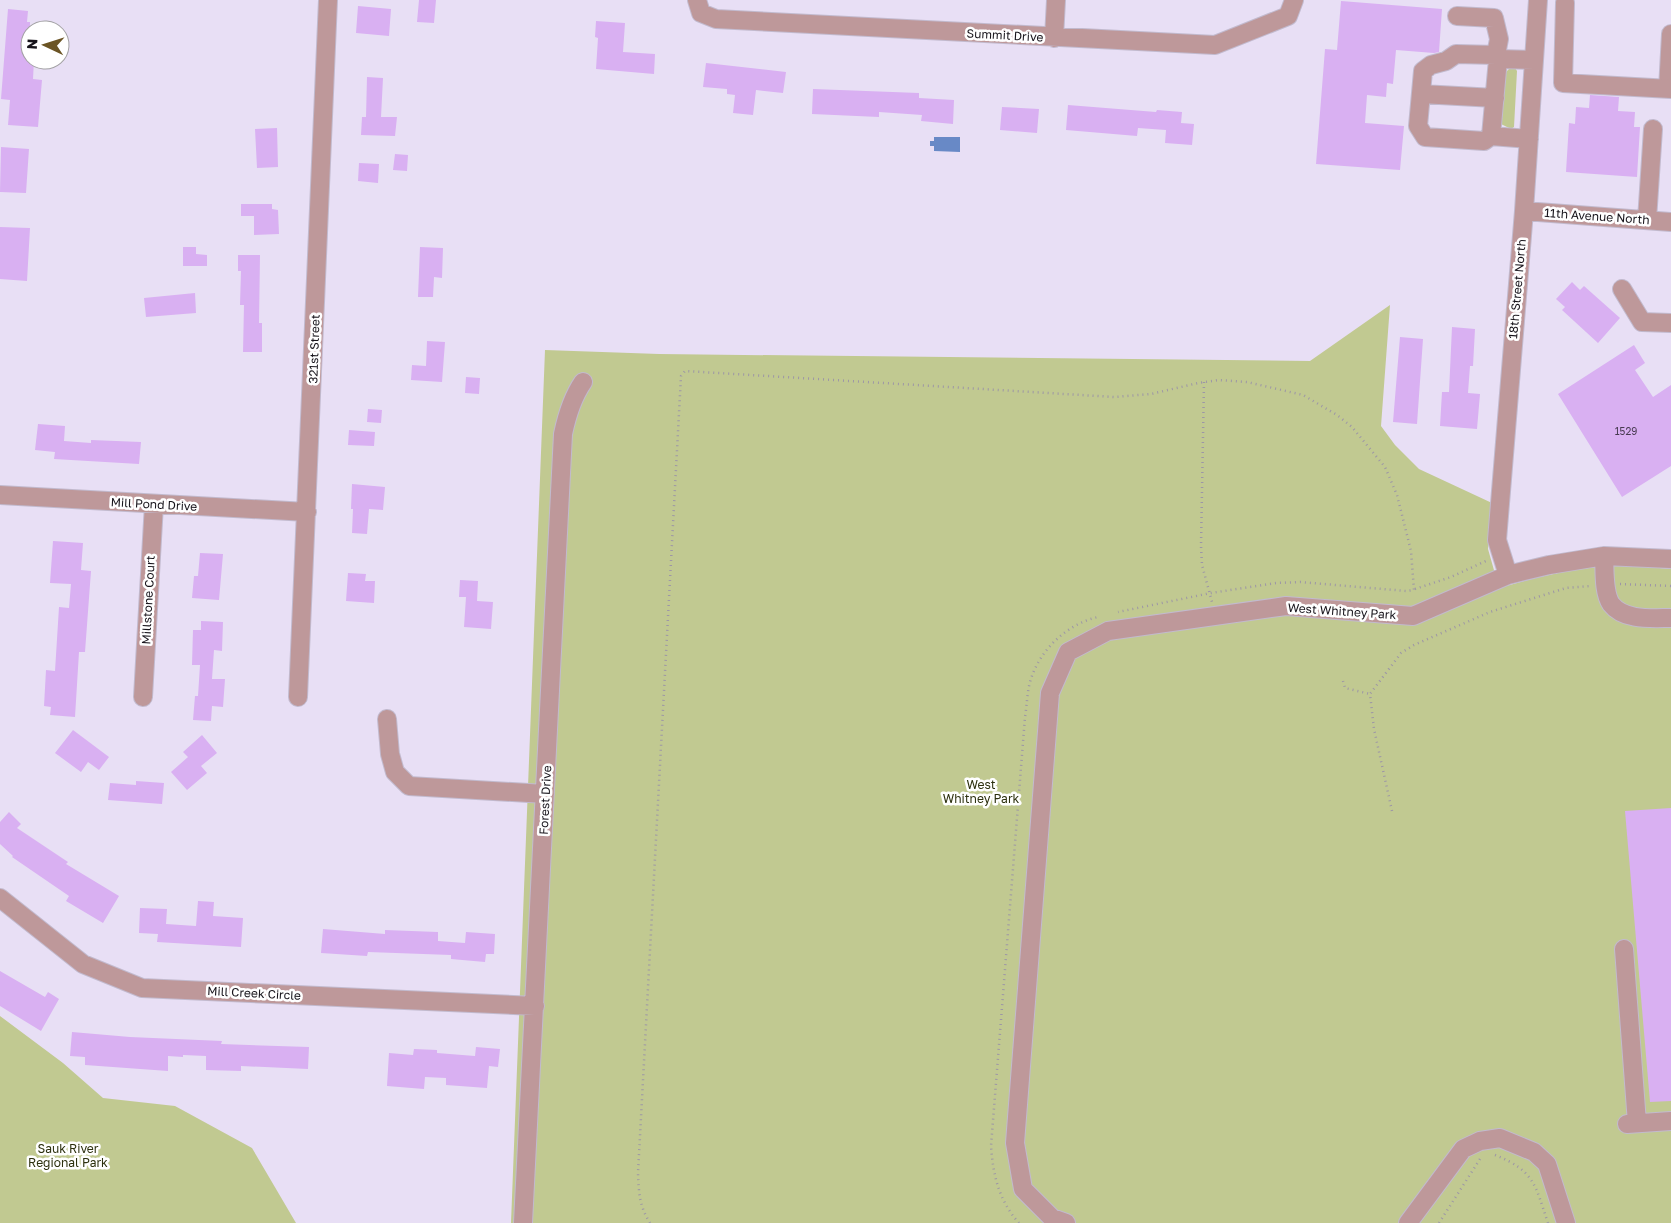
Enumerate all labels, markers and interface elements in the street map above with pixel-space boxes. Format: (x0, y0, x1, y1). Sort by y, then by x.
north arrow (20, 20, 70, 70)
street label: Summit Drive (966, 25, 1044, 45)
text: N (23, 38, 40, 50)
street label: 11th Avenue North (1544, 205, 1650, 227)
street label: 18th Street North (1505, 238, 1529, 340)
street label: 321st Street (305, 314, 323, 384)
house number: 1529 (1615, 425, 1637, 437)
street label: Mill Pond Drive (110, 494, 198, 514)
street label: Millstone Court (138, 555, 158, 645)
street label: West Whitney Park (1287, 600, 1397, 622)
street label: Forest Drive (536, 765, 554, 835)
park label: West Whitney Park (943, 777, 1020, 806)
street label: Mill Creek Circle (207, 983, 301, 1003)
park label: Sauk River Regional Park (28, 1141, 108, 1170)

